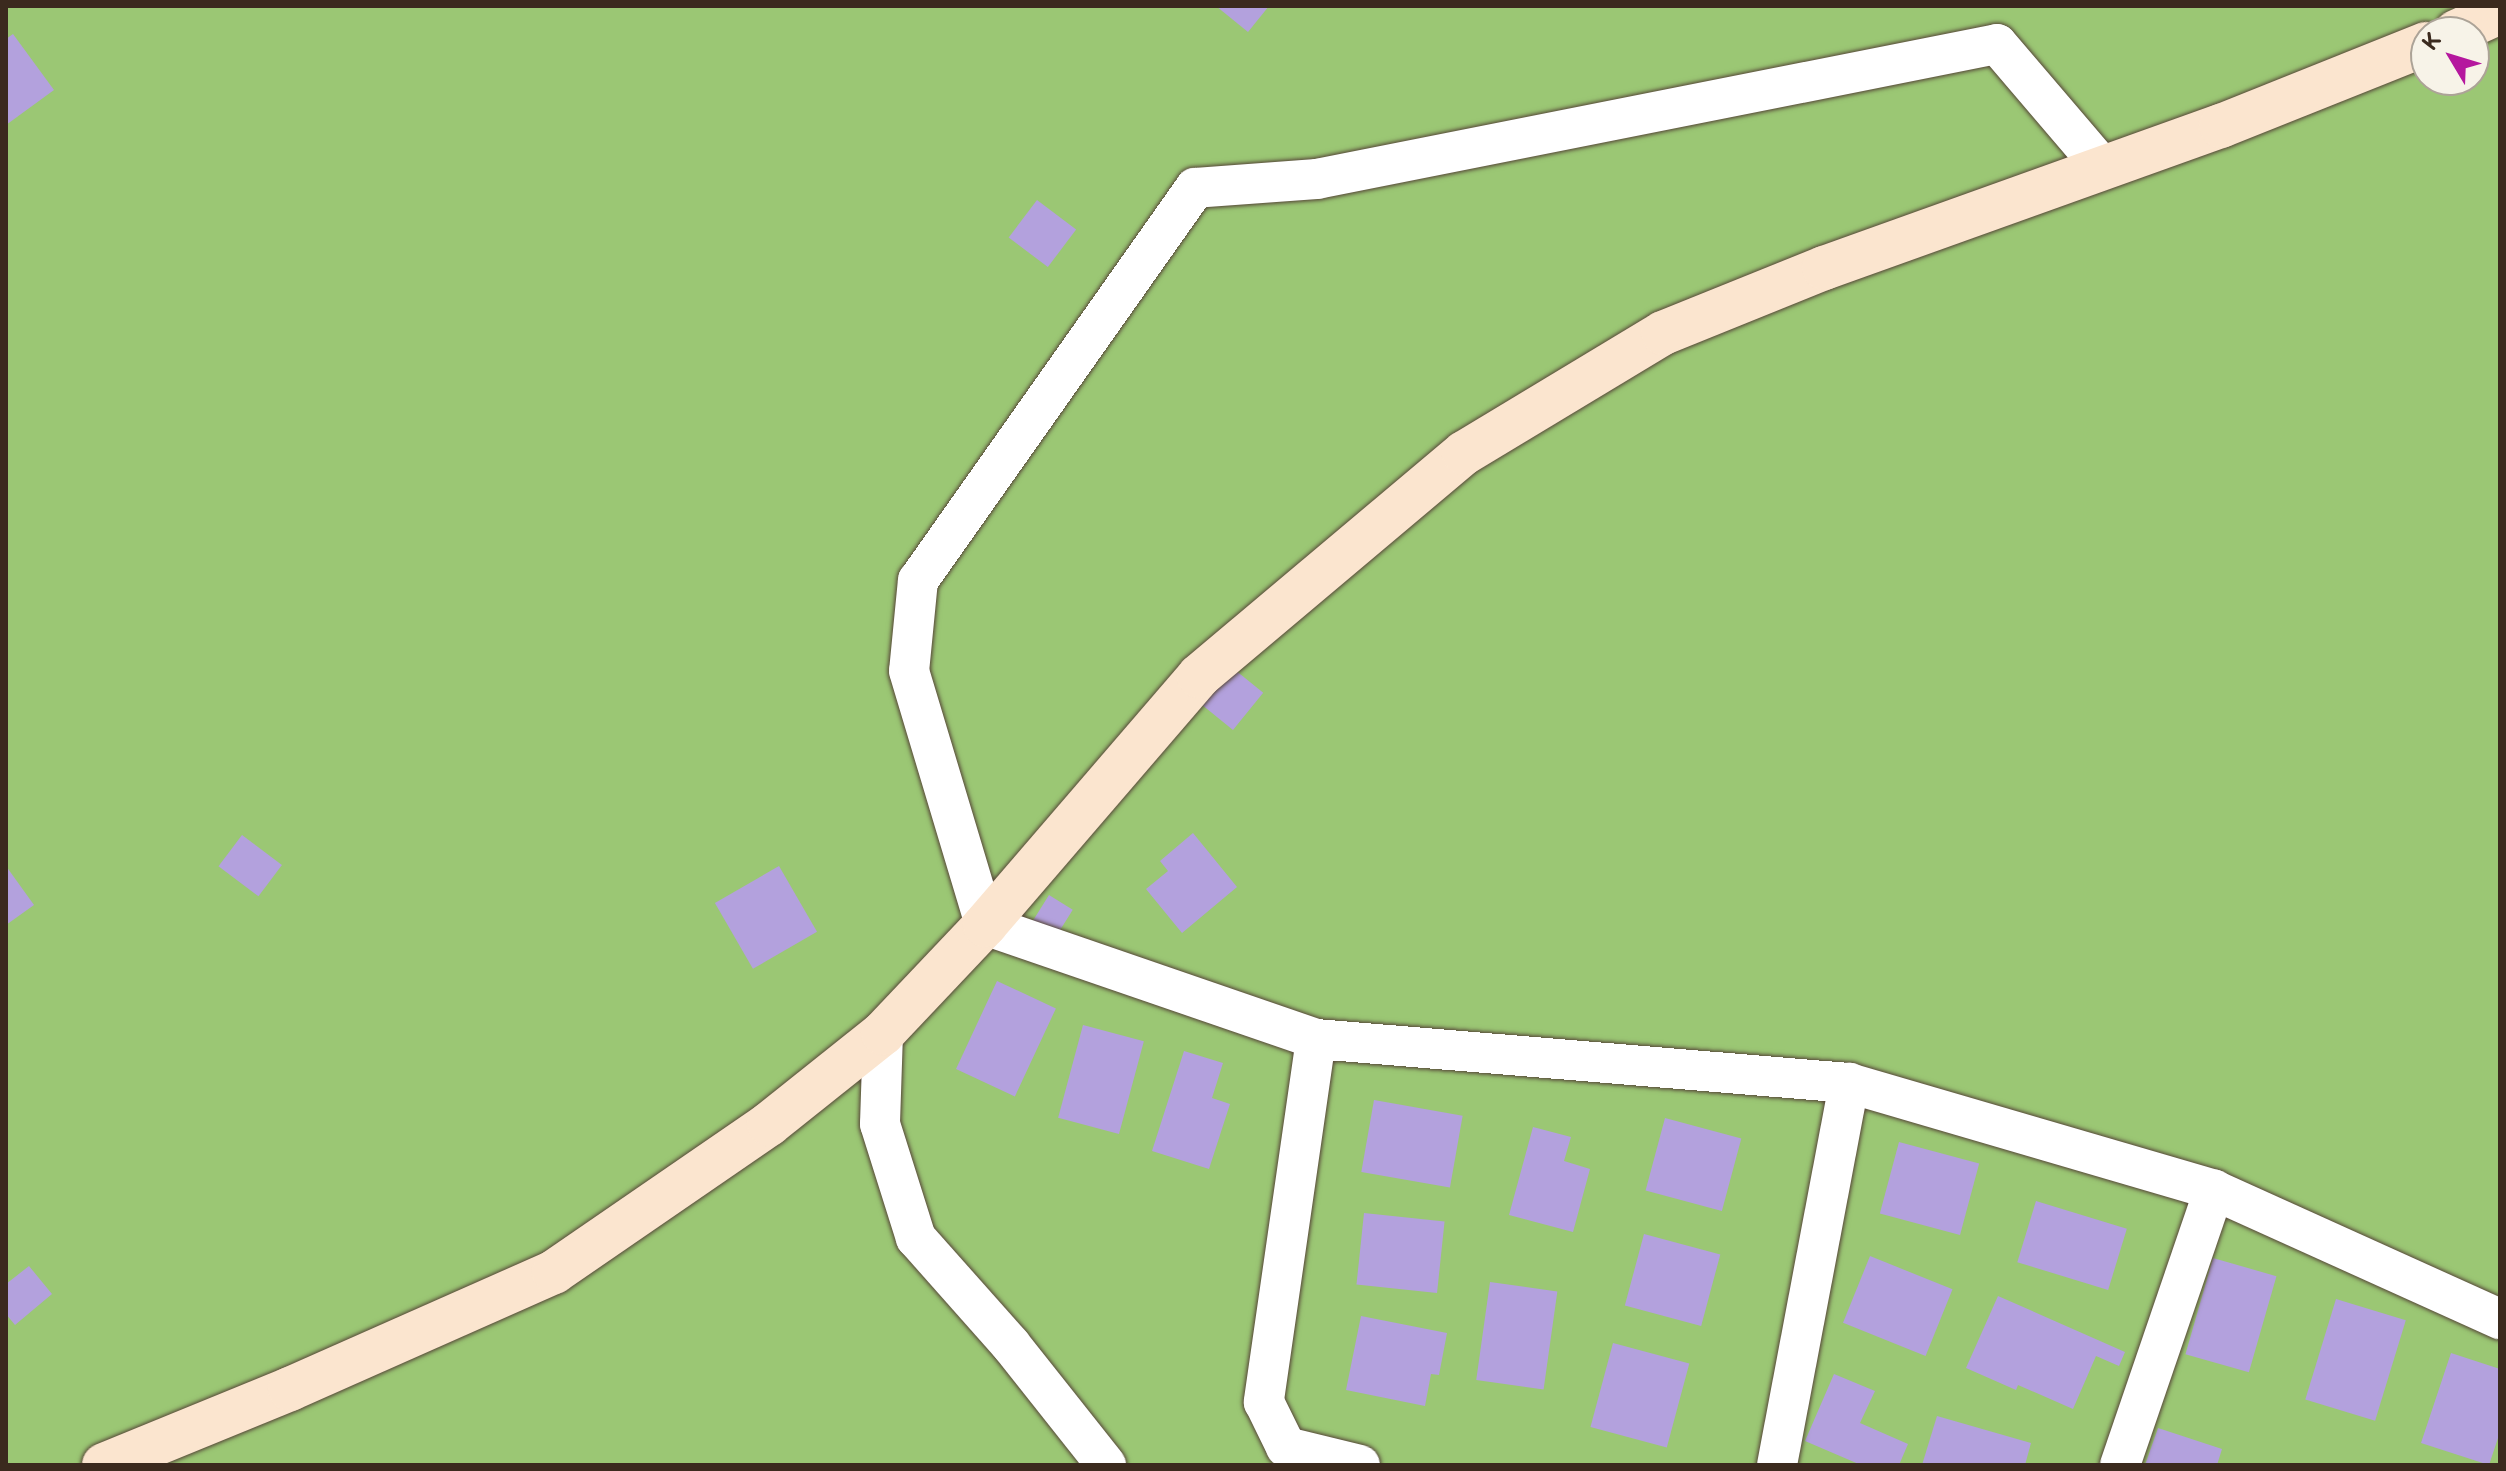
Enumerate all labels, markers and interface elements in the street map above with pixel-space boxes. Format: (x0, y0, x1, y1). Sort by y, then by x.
north arrow (2410, 16, 2490, 96)
text: K (2417, 28, 2448, 56)

